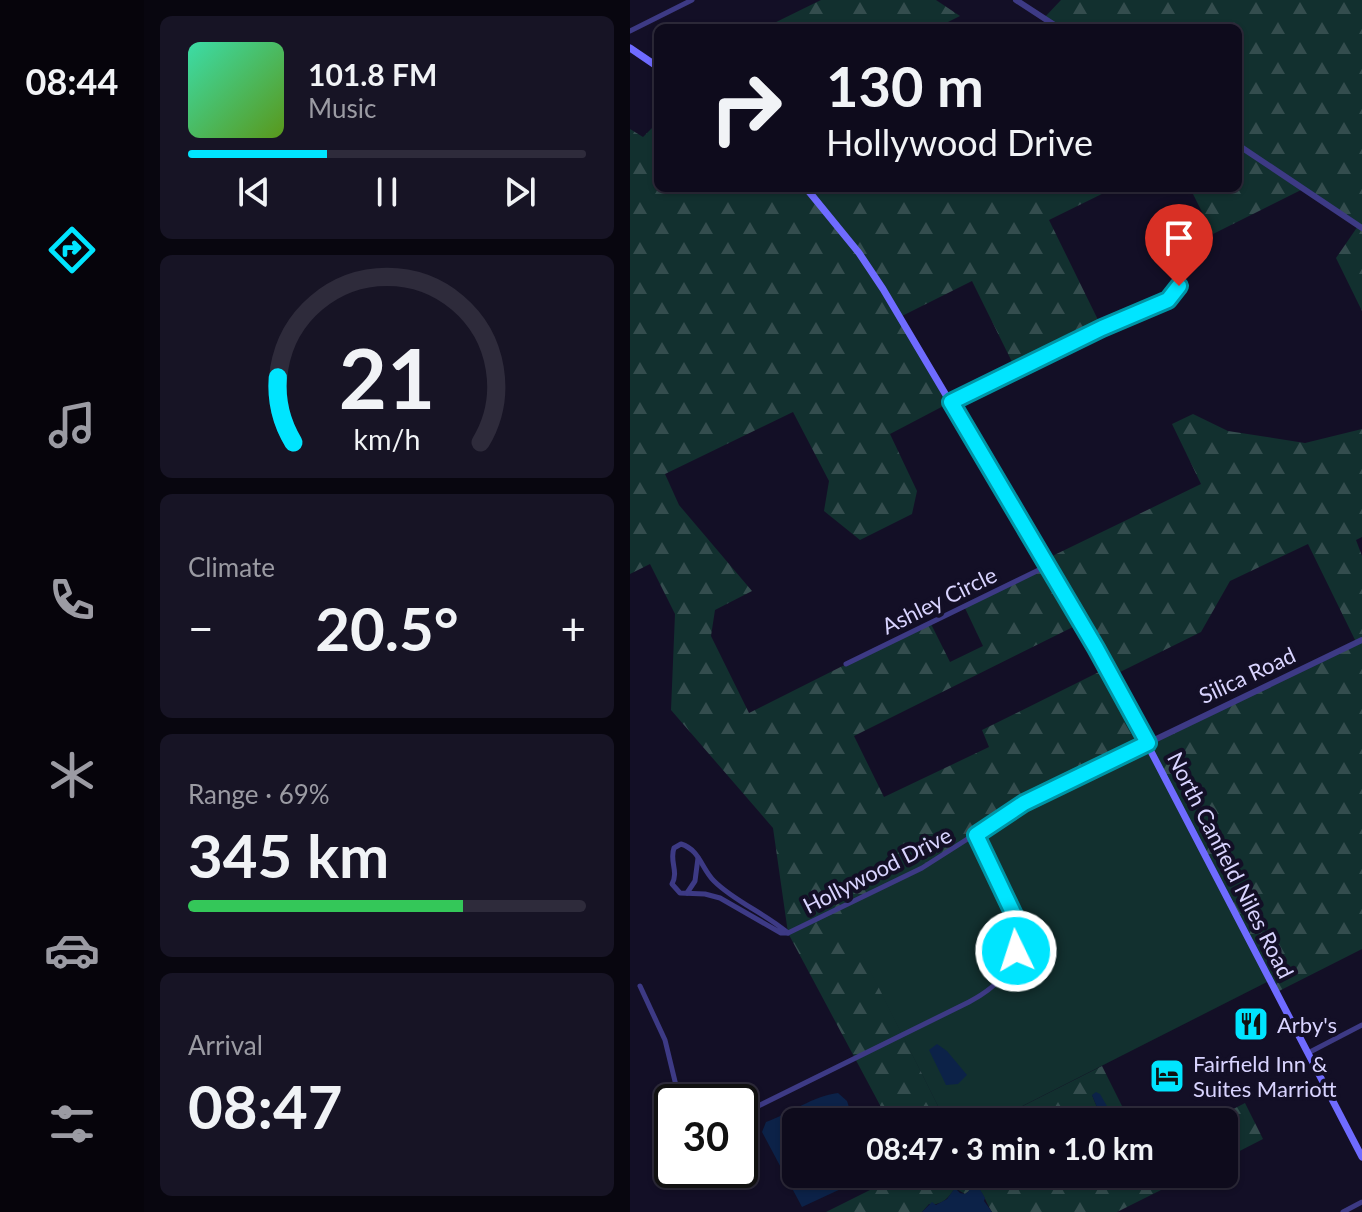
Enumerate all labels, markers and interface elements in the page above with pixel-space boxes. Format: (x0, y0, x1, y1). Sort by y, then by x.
text: 130 m (826, 52, 984, 119)
text: 101.8 FM (308, 56, 437, 92)
icon: right (694, 56, 798, 160)
text: 08:44 (26, 59, 118, 103)
text: Music (308, 92, 376, 124)
text: Hollywood Drive (826, 120, 1093, 164)
icon: previous (232, 170, 276, 214)
icon: pause (365, 170, 409, 214)
icon: next (498, 170, 542, 214)
pin (1145, 204, 1213, 286)
icon: arrive (1157, 216, 1201, 260)
icon: directions (44, 222, 100, 278)
text: 21 (339, 326, 435, 426)
icon: music (44, 397, 100, 453)
text: km/h (354, 422, 420, 456)
text: Climate (188, 551, 275, 583)
street label: Ashley Circle (877, 561, 1001, 639)
icon: phone (44, 572, 100, 628)
text: 20.5° (315, 592, 459, 664)
text: − (188, 602, 214, 654)
text: + (560, 602, 586, 654)
street label: Silica Road (1194, 641, 1300, 709)
icon: climate (44, 747, 100, 803)
street label: North Canfield Niles Road (1162, 747, 1300, 983)
text: Range · 69% (188, 778, 330, 810)
text: 345 km (188, 819, 389, 891)
street label: Hollywood Drive (798, 821, 956, 919)
position arrow (974, 909, 1058, 993)
icon: car (44, 922, 100, 978)
restaurant icon: Arby's (1232, 1005, 1270, 1043)
place label: Arby's (1277, 1011, 1337, 1038)
text: Arrival (188, 1029, 263, 1061)
place label: Fairfield Inn & Suites Marriott (1193, 1050, 1337, 1102)
hotel icon: Fairfield Inn & Suites Marriott (1148, 1057, 1186, 1095)
text: 08:47 (188, 1070, 343, 1142)
speed limit sign: 30 (654, 1084, 758, 1188)
icon: filters (44, 1096, 100, 1152)
text: 08:47 · 3 min · 1.0 km (866, 1130, 1154, 1166)

